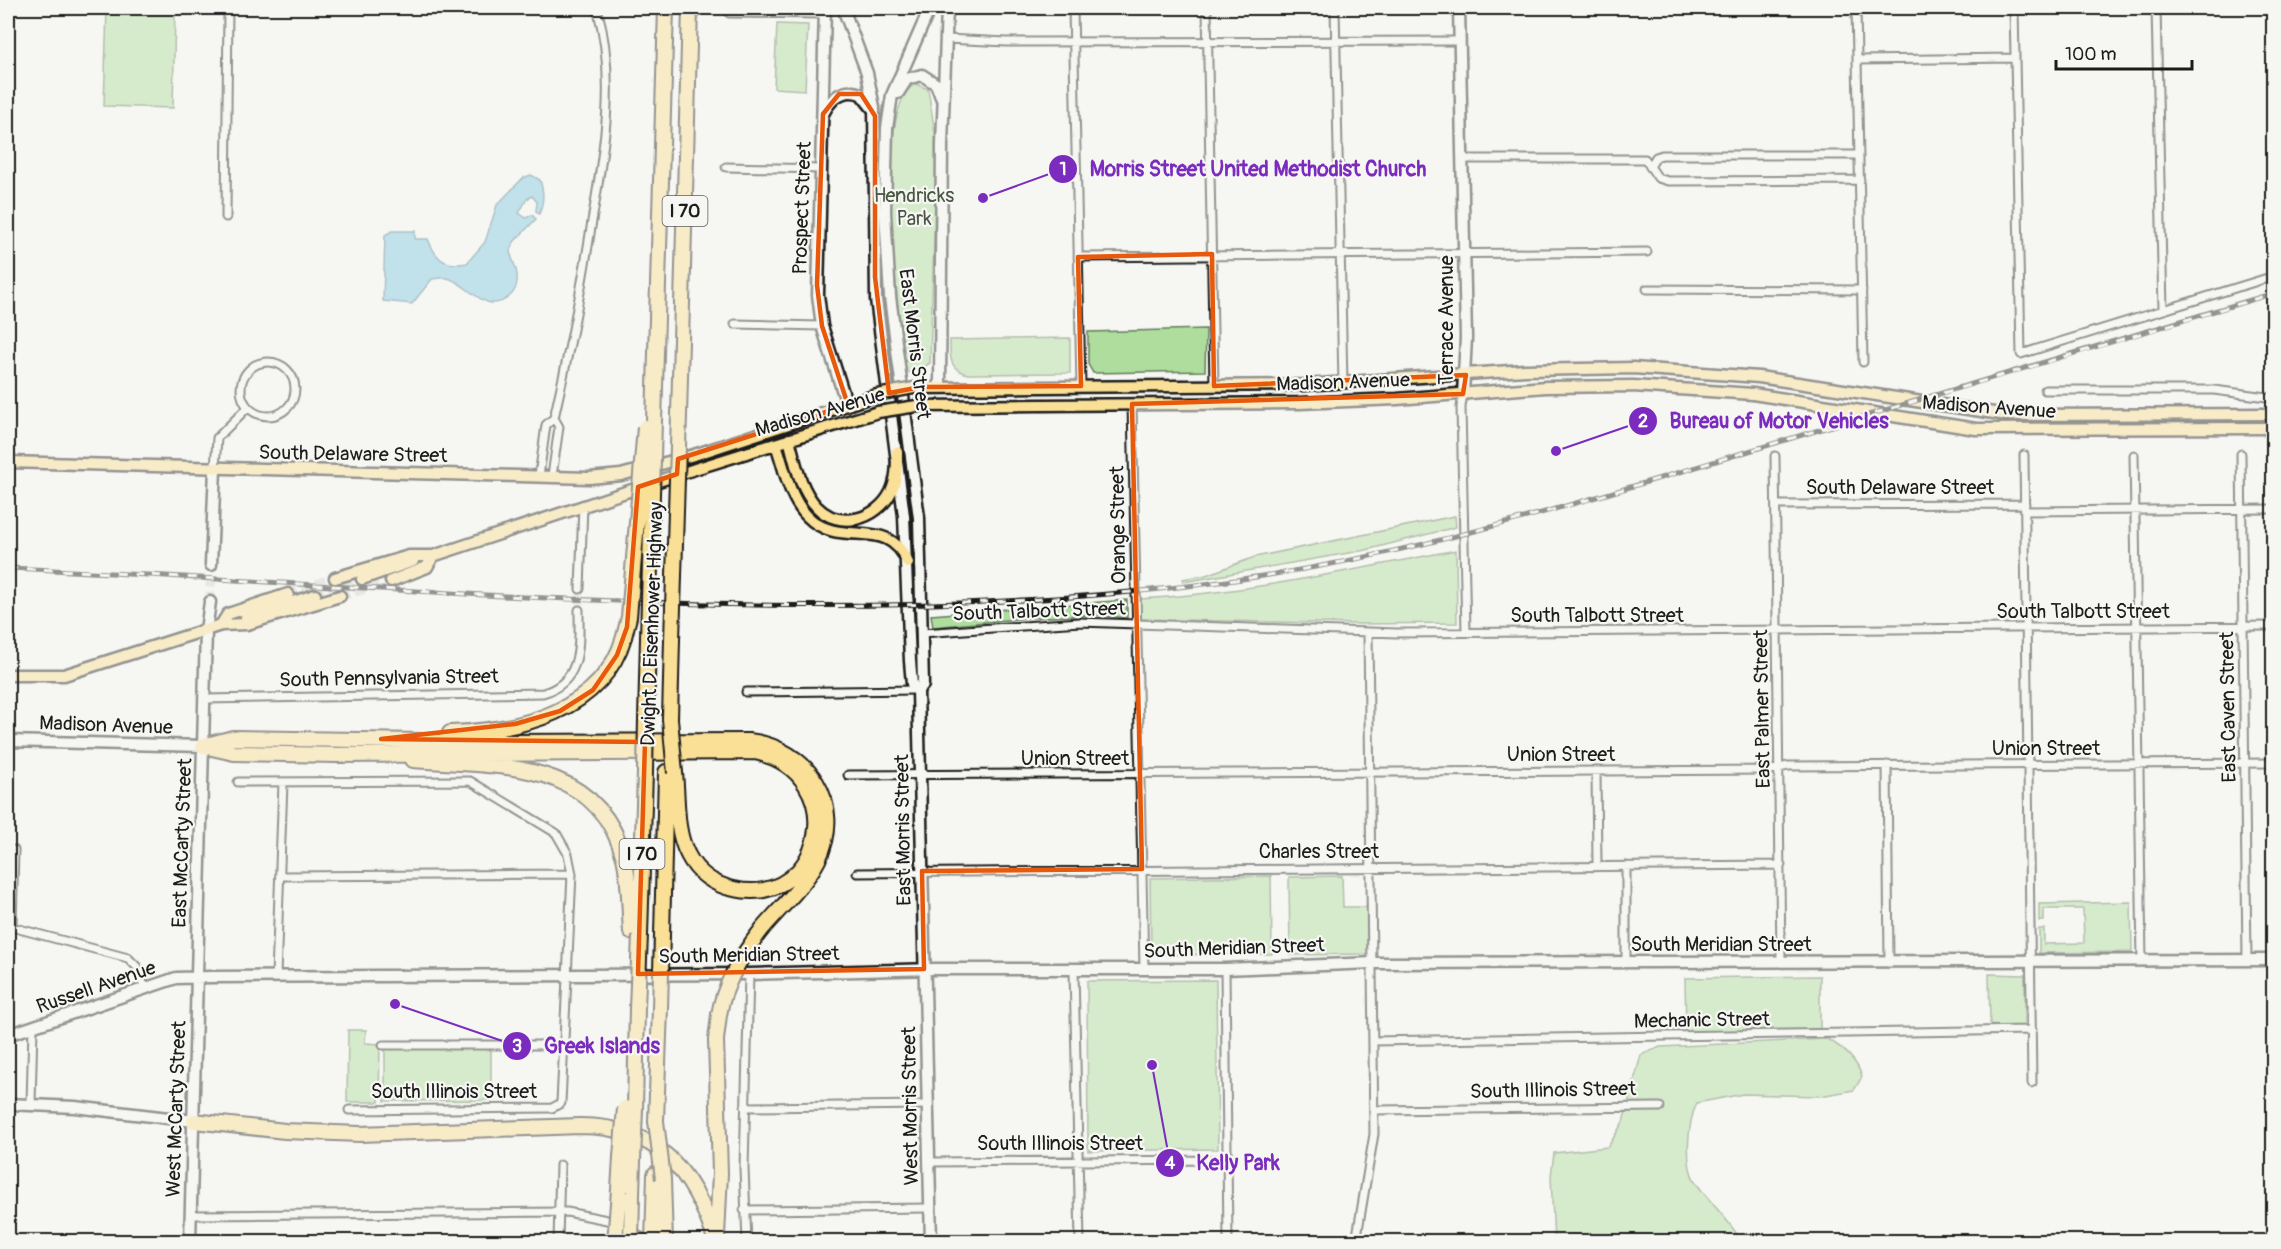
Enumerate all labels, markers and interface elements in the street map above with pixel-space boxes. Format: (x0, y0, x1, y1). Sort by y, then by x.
scale bar (2056, 33, 2192, 71)
text: 100 m (2065, 43, 2117, 66)
street label: Prospect Street (787, 140, 817, 275)
callout: Morris Street United Methodist Church (1048, 149, 1438, 188)
text: Morris Street United Methodist Church (1090, 156, 1426, 183)
text: 1 (1059, 158, 1067, 181)
park label: Hendricks Park (874, 183, 954, 231)
road number: I 70 (662, 196, 708, 226)
street label: Terrace Avenue (1434, 255, 1459, 385)
street label: East Morris Street (893, 267, 937, 422)
street label: Madison Avenue (1276, 367, 1410, 397)
street label: Madison Avenue (752, 382, 888, 442)
street label: Madison Avenue (1921, 390, 2057, 424)
callout: Bureau of Motor Vehicles (1628, 402, 1901, 441)
text: Bureau of Motor Vehicles (1669, 408, 1889, 435)
text: 2 (1638, 410, 1648, 433)
street label: South Delaware Street (258, 440, 448, 468)
street label: Orange Street (1104, 465, 1132, 584)
street label: South Delaware Street (1806, 475, 1995, 500)
street label: Dwight D Eisenhower Highway (635, 501, 669, 746)
street label: South Talbott Street (952, 595, 1127, 627)
street label: South Talbott Street (1996, 599, 2171, 624)
street label: South Talbott Street (1510, 603, 1685, 628)
street label: East Palmer Street (1748, 629, 1776, 789)
street label: East Caven Street (2214, 630, 2242, 783)
street label: South Pennsylvania Street (279, 664, 500, 692)
street label: Madison Avenue (39, 710, 173, 740)
street label: Union Street (1992, 736, 2101, 761)
street label: Union Street (1507, 742, 1616, 767)
street label: Union Street (1021, 746, 1130, 771)
street label: East Morris Street (889, 753, 917, 906)
street label: East McCarty Street (167, 757, 197, 928)
road number: I 70 (620, 839, 664, 869)
street label: Charles Street (1259, 839, 1380, 864)
street label: South Meridian Street (1143, 932, 1326, 964)
street label: South Meridian Street (1630, 932, 1813, 957)
street label: South Meridian Street (658, 941, 841, 969)
street label: Russell Avenue (33, 955, 159, 1019)
street label: Mechanic Street (1634, 1006, 1771, 1034)
street label: West McCarty Street (160, 1019, 192, 1198)
street label: West Morris Street (896, 1025, 924, 1186)
callout: Greek Islands (502, 1026, 672, 1065)
text: Greek Islands (544, 1033, 661, 1060)
text: 3 (512, 1035, 522, 1058)
street label: South Illinois Street (1470, 1076, 1637, 1104)
street label: South Illinois Street (371, 1079, 538, 1104)
street label: South Illinois Street (977, 1131, 1144, 1156)
callout: Kelly Park (1155, 1144, 1292, 1183)
text: Kelly Park (1196, 1150, 1280, 1177)
text: 4 (1165, 1152, 1176, 1175)

